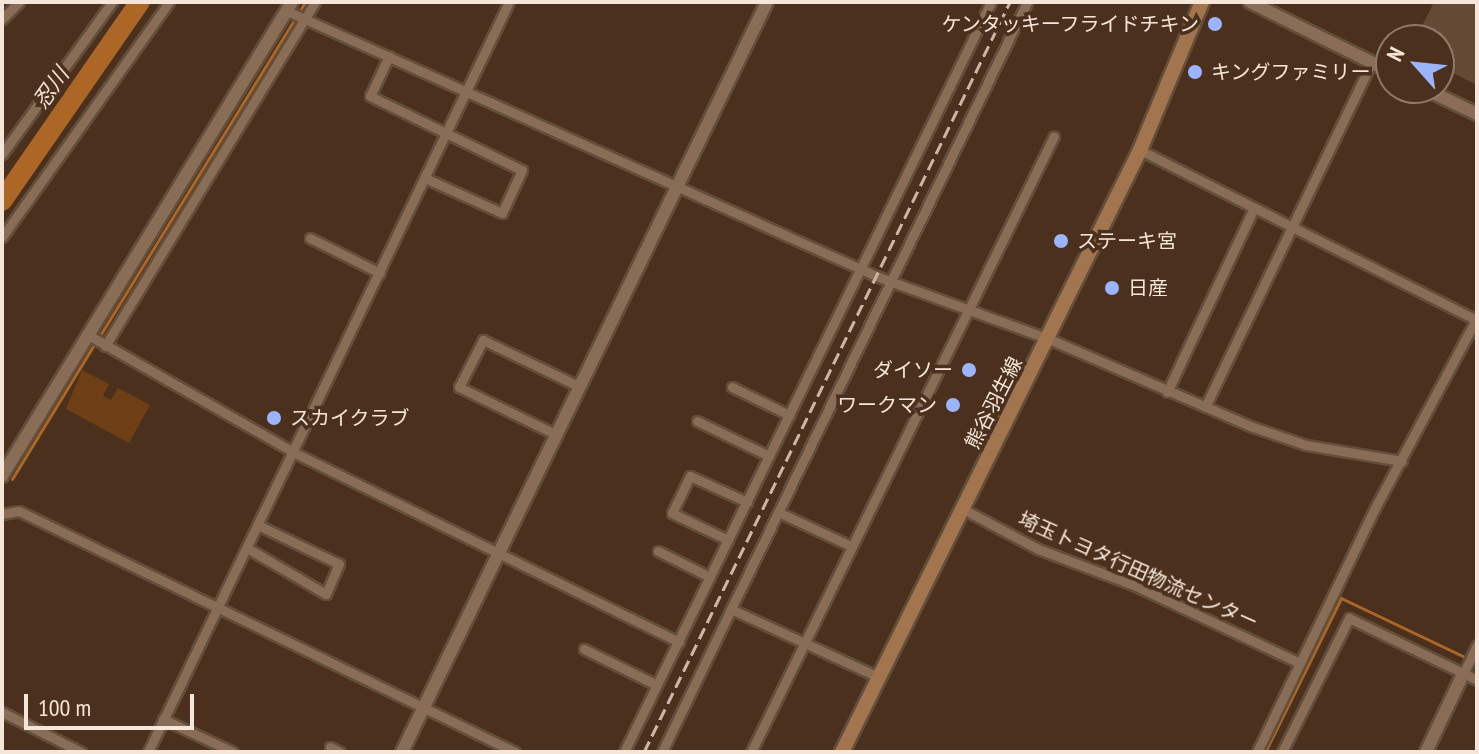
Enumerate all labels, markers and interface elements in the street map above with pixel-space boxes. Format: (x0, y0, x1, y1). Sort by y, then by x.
place label: ケンタッキーフライドチキン (939, 12, 1199, 36)
marker: ケンタッキーフライドチキン (1206, 15, 1224, 33)
north arrow (1375, 24, 1455, 104)
text: N (1380, 42, 1411, 66)
place label: キングファミリー (1211, 60, 1371, 84)
water label: 忍川 (28, 62, 74, 114)
marker: キングファミリー (1186, 63, 1204, 81)
place label: ステーキ宮 (1077, 229, 1177, 253)
marker: ステーキ宮 (1052, 232, 1070, 250)
place label: 日産 (1128, 276, 1168, 300)
marker: 日産 (1103, 279, 1121, 297)
street label: 熊谷羽生線 (961, 353, 1027, 453)
place label: ダイソー (873, 358, 953, 382)
marker: ダイソー (960, 361, 978, 379)
place label: ワークマン (837, 393, 937, 417)
marker: ワークマン (944, 396, 962, 414)
place label: スカイクラブ (290, 406, 410, 430)
marker: スカイクラブ (265, 409, 283, 427)
street label: 埼玉トヨタ行田物流センター (1014, 507, 1262, 635)
scale bar (28, 678, 198, 728)
text: 100 m (38, 692, 91, 723)

